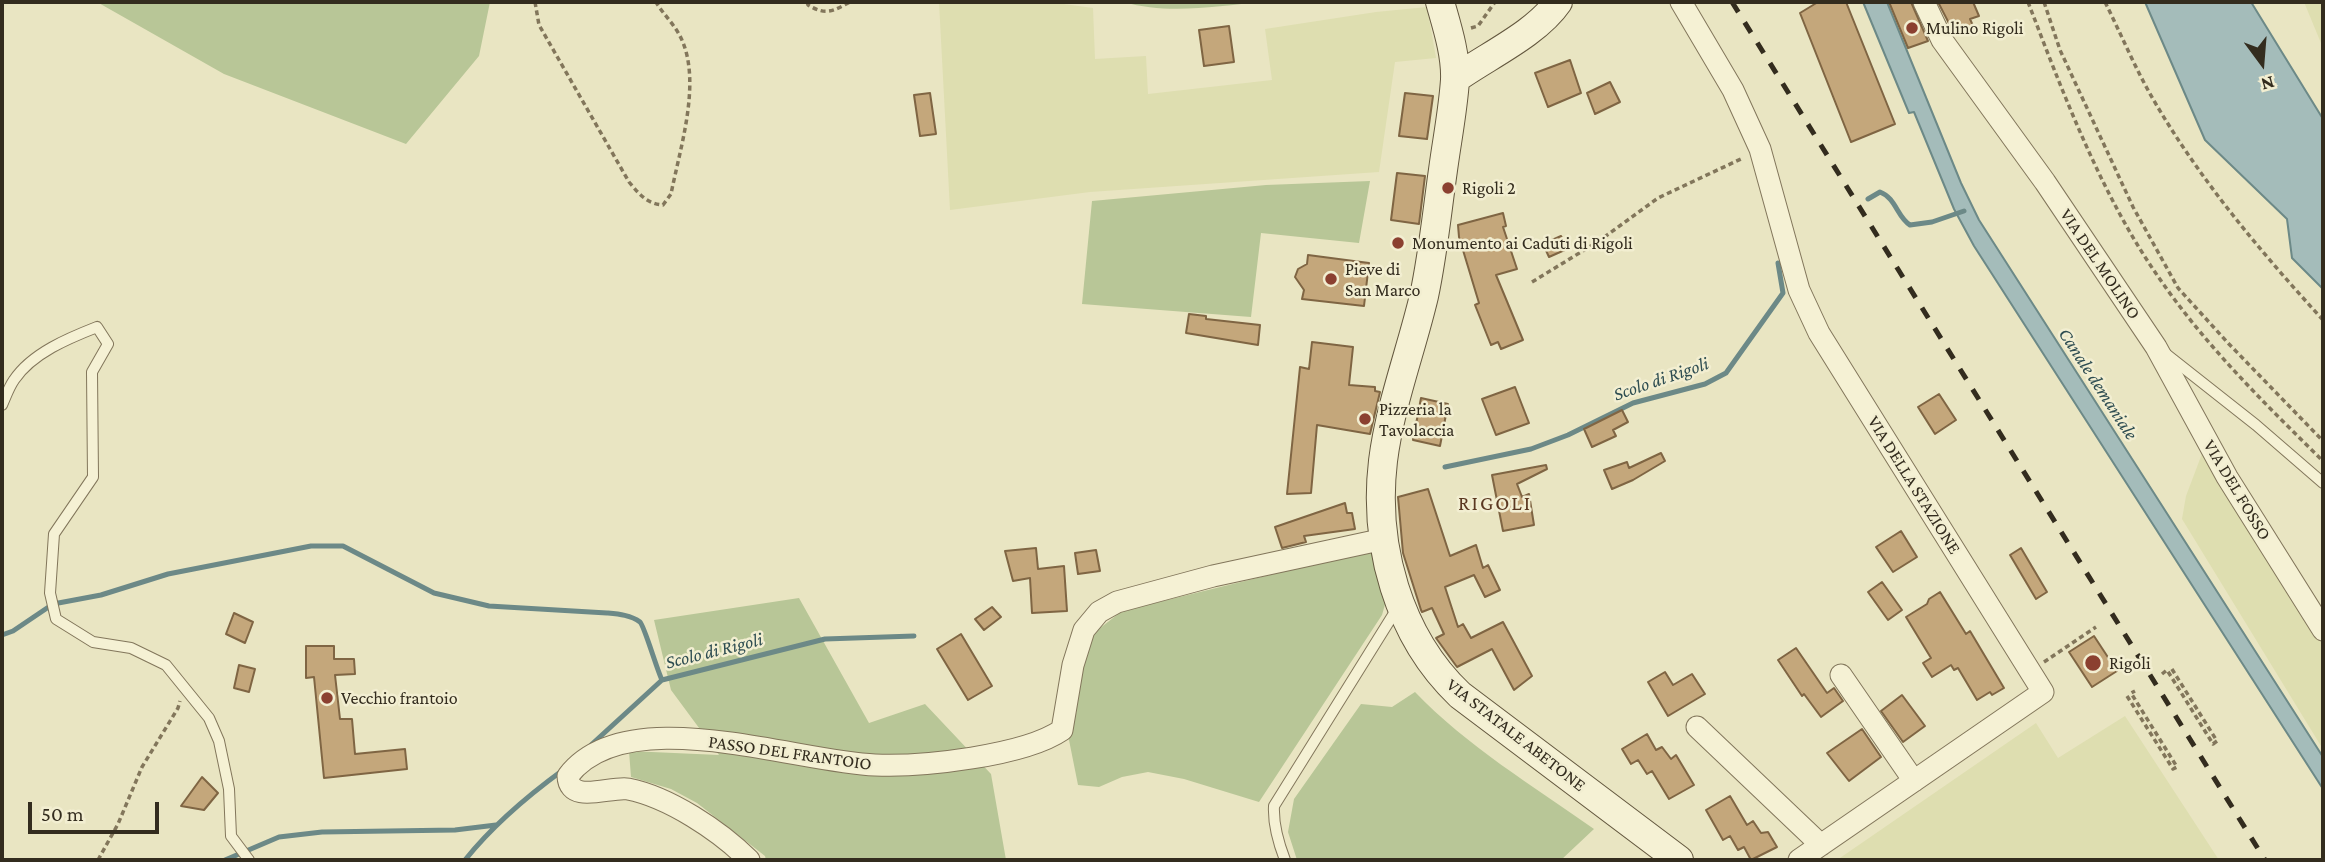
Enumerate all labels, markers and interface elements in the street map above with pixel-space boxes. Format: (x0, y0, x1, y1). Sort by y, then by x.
place label: Mulino Rigoli (1926, 17, 2024, 39)
marker: Mulino Rigoli (1904, 20, 1920, 36)
north arrow (2227, 28, 2297, 98)
text: N (2259, 72, 2277, 96)
place label: Rigoli 2 (1462, 177, 1516, 199)
marker: Rigoli 2 (1440, 180, 1456, 196)
street label: VIA DEL MOLINO (2055, 205, 2145, 323)
place label: Monumento ai Caduti di Rigoli (1412, 232, 1633, 254)
marker: Monumento ai Caduti di Rigoli (1390, 235, 1406, 251)
place label: Pieve di San Marco (1345, 258, 1420, 300)
marker: Pieve di San Marco (1323, 271, 1339, 287)
water label: Canale demaniale (2053, 324, 2143, 444)
water label: Scolo di Rigoli (1610, 352, 1712, 406)
place label: Pizzeria la Tavolaccia (1379, 398, 1454, 440)
marker: Pizzeria la Tavolaccia (1357, 411, 1373, 427)
street label: VIA DELLA STAZIONE (1863, 412, 1965, 558)
street label: VIA DEL FOSSO (2199, 436, 2275, 544)
district label: RIGOLI (1459, 491, 1531, 517)
water label: Scolo di Rigoli (663, 628, 765, 674)
place label: Rigoli (2109, 652, 2151, 674)
marker: Rigoli (2083, 653, 2103, 673)
street label: VIA STATALE ABETONE (1442, 674, 1590, 796)
place label: Vecchio frantoio (341, 687, 458, 709)
marker: Vecchio frantoio (319, 690, 335, 706)
street label: PASSO DEL FRANTOIO (707, 731, 873, 775)
scale bar (32, 788, 163, 832)
text: 50 m (41, 802, 84, 826)

